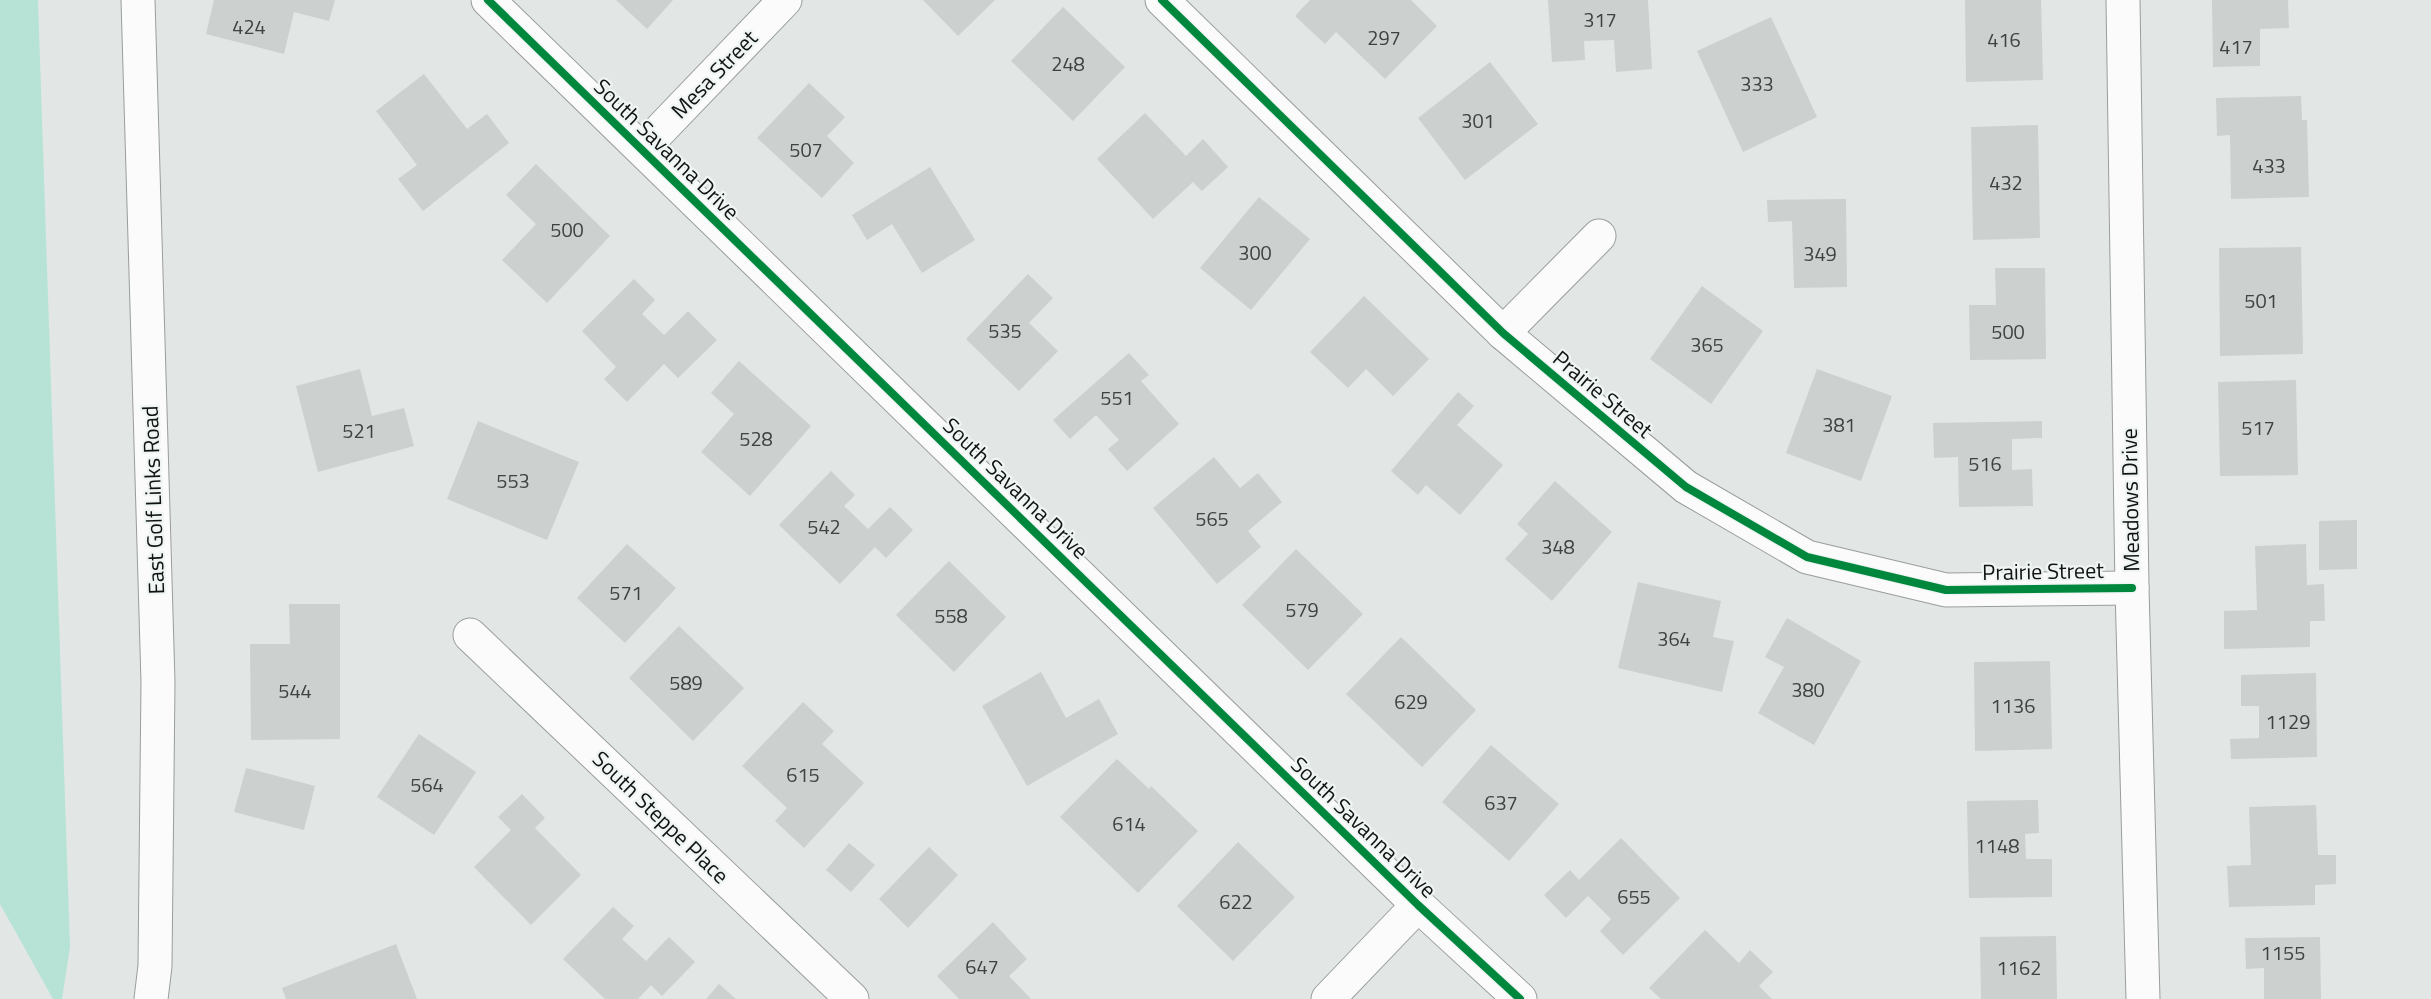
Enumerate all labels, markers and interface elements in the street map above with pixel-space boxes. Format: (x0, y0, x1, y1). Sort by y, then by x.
house number: 317 (1583, 4, 1617, 35)
house number: 424 (232, 11, 266, 42)
street label: Mesa Street (663, 22, 765, 126)
house number: 297 (1367, 22, 1401, 53)
house number: 416 (1987, 24, 2021, 55)
house number: 417 (2219, 31, 2253, 62)
house number: 248 (1051, 48, 1085, 79)
house number: 333 (1740, 68, 1774, 99)
street label: South Savanna Drive (586, 70, 748, 228)
house number: 301 (1461, 105, 1495, 136)
house number: 507 (789, 134, 823, 165)
house number: 433 (2252, 150, 2286, 181)
house number: 432 (1989, 167, 2023, 198)
house number: 500 (550, 214, 584, 245)
house number: 300 (1238, 237, 1272, 268)
house number: 349 (1803, 238, 1837, 269)
house number: 501 (2244, 285, 2278, 316)
house number: 535 (988, 315, 1022, 346)
house number: 500 (1991, 316, 2025, 347)
house number: 365 (1690, 329, 1724, 360)
street label: Prairie Street (1545, 342, 1661, 446)
house number: 551 (1100, 382, 1134, 413)
street label: East Golf Links Road (133, 405, 173, 595)
street label: South Savanna Drive (935, 409, 1097, 567)
house number: 381 (1822, 409, 1856, 440)
house number: 517 (2241, 412, 2275, 443)
house number: 521 (342, 415, 376, 446)
house number: 528 (739, 423, 773, 454)
street label: Meadows Drive (2112, 428, 2148, 572)
house number: 516 (1968, 448, 2002, 479)
house number: 553 (496, 465, 530, 496)
house number: 565 (1195, 503, 1229, 534)
house number: 542 (807, 511, 841, 542)
house number: 348 (1541, 531, 1575, 562)
street label: Prairie Street (1982, 553, 2104, 589)
house number: 571 (609, 577, 643, 608)
house number: 579 (1285, 594, 1319, 625)
house number: 558 (934, 600, 968, 631)
house number: 364 (1657, 623, 1691, 654)
house number: 589 (669, 667, 703, 698)
house number: 380 (1791, 674, 1825, 705)
house number: 544 (278, 675, 312, 706)
house number: 629 (1394, 686, 1428, 717)
house number: 1136 (1991, 690, 2035, 721)
house number: 1129 (2266, 706, 2310, 737)
street label: South Steppe Place (585, 743, 737, 891)
street label: South Savanna Drive (1283, 748, 1445, 906)
house number: 615 (786, 759, 820, 790)
house number: 564 (410, 769, 444, 800)
house number: 637 (1484, 787, 1518, 818)
house number: 614 (1112, 808, 1146, 839)
house number: 1148 (1975, 830, 2019, 861)
house number: 655 (1617, 881, 1651, 912)
house number: 622 (1219, 886, 1253, 917)
house number: 1155 (2261, 937, 2305, 968)
house number: 647 (965, 951, 999, 982)
house number: 1162 (1997, 952, 2041, 983)

